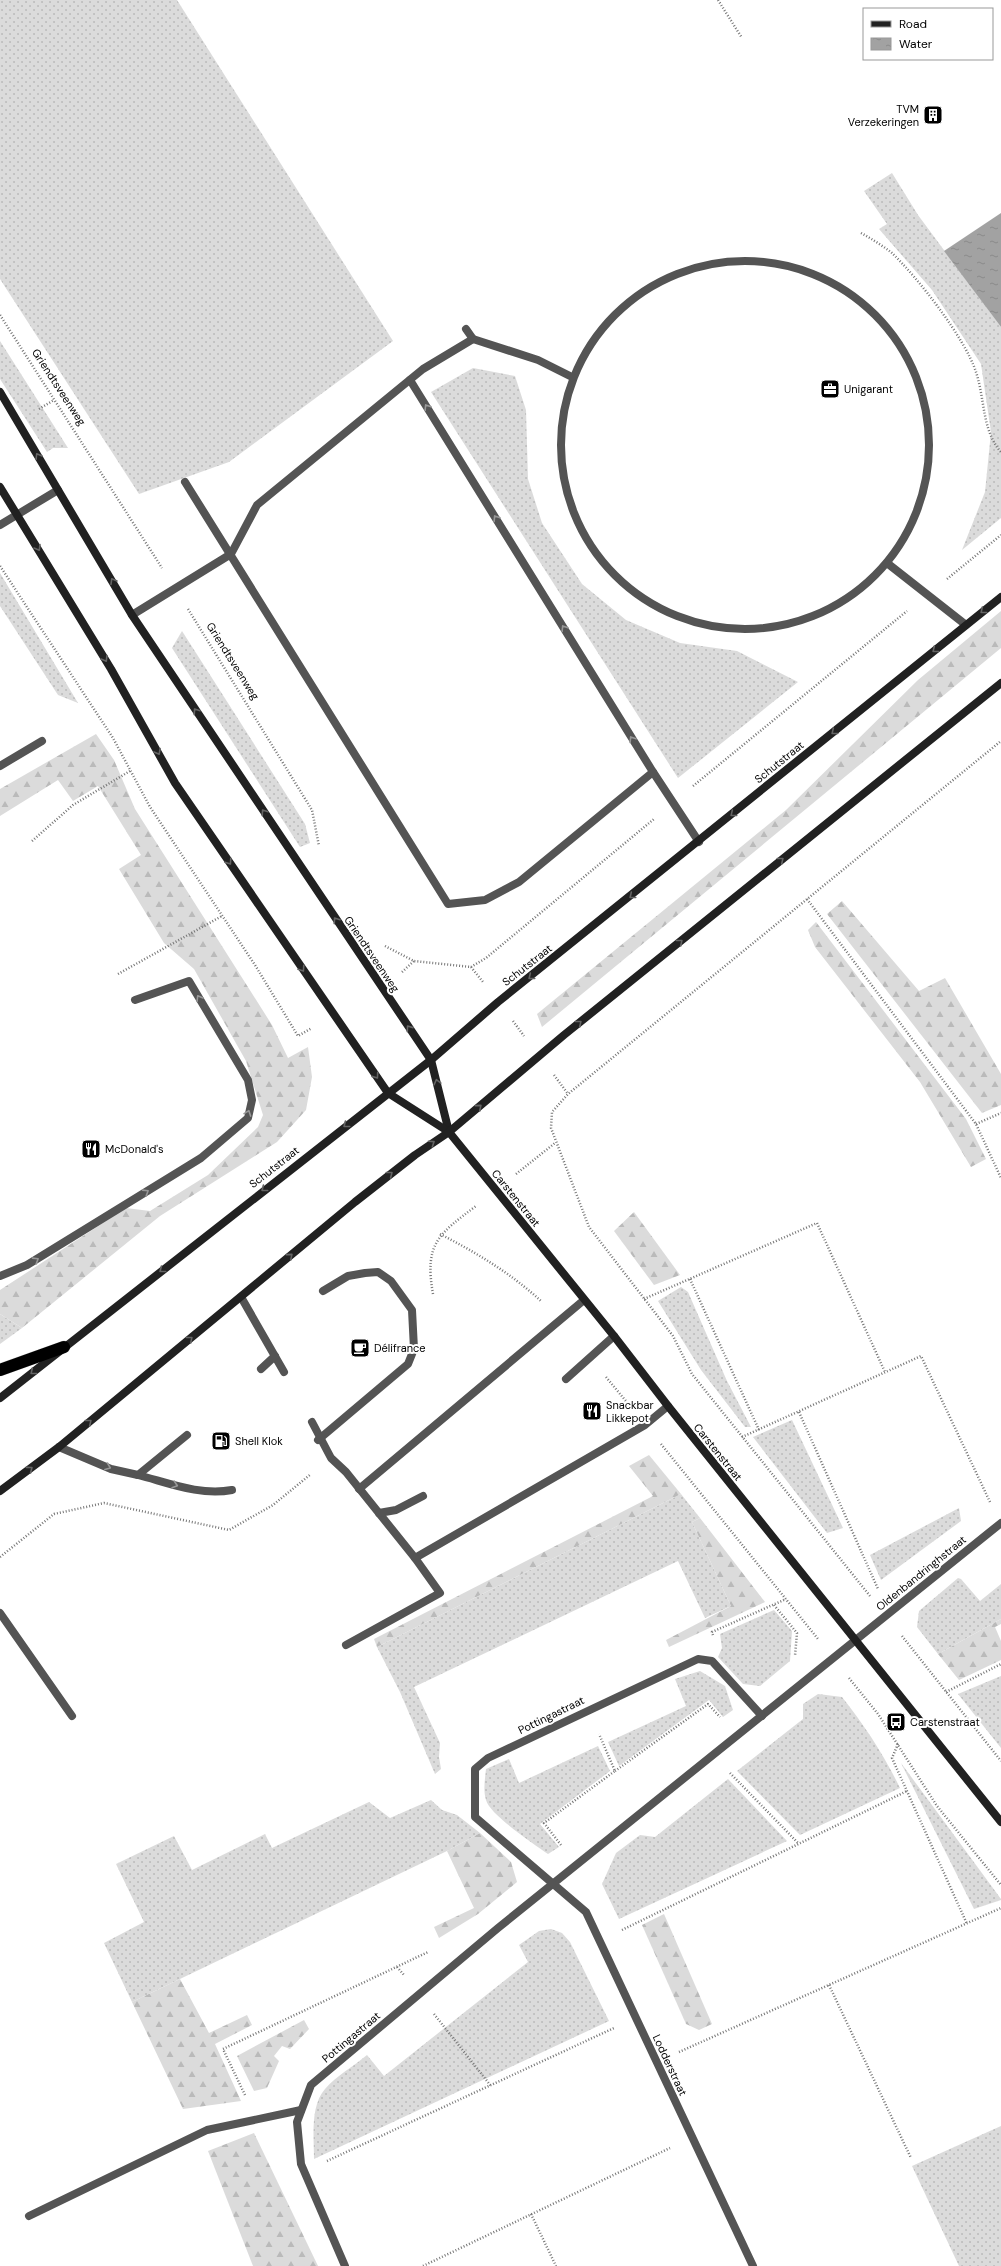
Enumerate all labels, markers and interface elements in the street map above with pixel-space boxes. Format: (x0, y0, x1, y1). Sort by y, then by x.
legend (863, 8, 993, 60)
text: Road (899, 16, 927, 32)
text: Water (899, 36, 933, 52)
place label: TVM Verzekeringen (848, 102, 919, 129)
building icon: TVM Verzekeringen (922, 104, 944, 126)
street label: Griendtsveenweg (29, 346, 89, 428)
office icon: Unigarant (819, 378, 841, 400)
place label: Unigarant (844, 382, 893, 396)
one-way arrow (425, 404, 432, 411)
one-way arrow (36, 453, 43, 460)
one-way arrow (493, 515, 500, 522)
one-way arrow (33, 544, 40, 551)
one-way arrow (110, 578, 117, 586)
one-way arrow (981, 606, 988, 613)
street label: Griendtsveenweg (204, 620, 262, 702)
one-way arrow (562, 626, 569, 633)
one-way arrow (933, 645, 940, 652)
one-way arrow (101, 655, 108, 662)
one-way arrow (193, 708, 201, 715)
one-way arrow (831, 728, 839, 735)
one-way arrow (630, 736, 637, 743)
street label: Schutstraat (752, 738, 806, 786)
one-way arrow (154, 748, 161, 756)
one-way arrow (261, 810, 268, 817)
one-way arrow (730, 810, 737, 817)
one-way arrow (224, 857, 231, 864)
one-way arrow (776, 858, 784, 865)
one-way arrow (629, 891, 636, 898)
street label: Griendtsveenweg (341, 913, 403, 995)
one-way arrow (334, 918, 341, 925)
one-way arrow (675, 939, 682, 946)
street label: Schutstraat (499, 941, 555, 989)
one-way arrow (297, 965, 305, 972)
one-way arrow (528, 973, 535, 980)
one-way arrow (197, 995, 204, 1002)
one-way arrow (574, 1021, 581, 1028)
one-way arrow (406, 1025, 414, 1032)
one-way arrow (371, 1071, 378, 1078)
one-way arrow (433, 1079, 441, 1086)
one-way arrow (475, 1105, 482, 1112)
one-way arrow (243, 1110, 252, 1117)
one-way arrow (344, 1121, 351, 1128)
restaurant icon: McDonald's (80, 1138, 102, 1160)
one-way arrow (428, 1141, 435, 1148)
place label: McDonald's (105, 1142, 164, 1156)
street label: Schutstraat (246, 1143, 302, 1191)
street label: Carstenstraat (489, 1166, 543, 1230)
one-way arrow (386, 1172, 393, 1179)
one-way arrow (262, 1185, 269, 1192)
one-way arrow (142, 1189, 149, 1196)
one-way arrow (285, 1254, 292, 1261)
one-way arrow (32, 1257, 39, 1265)
one-way arrow (159, 1265, 166, 1272)
one-way arrow (185, 1337, 192, 1344)
cafe icon: Délifrance (349, 1337, 371, 1359)
place label: Délifrance (374, 1341, 426, 1355)
one-way arrow (31, 1367, 38, 1374)
place label: Snackbar Likkepot (606, 1398, 653, 1425)
restaurant icon: Snackbar Likkepot (581, 1400, 603, 1422)
one-way arrow (85, 1419, 92, 1426)
street label: Carstenstraat (691, 1420, 745, 1484)
fuel station icon: Shell Klok (210, 1430, 232, 1452)
place label: Shell Klok (235, 1434, 283, 1448)
one-way arrow (104, 1463, 111, 1471)
one-way arrow (25, 1466, 32, 1473)
one-way arrow (172, 1480, 179, 1489)
street label: Oldenbandringhstraat (873, 1532, 969, 1614)
street label: Pottingastraat (516, 1693, 586, 1737)
bus stop icon: Carstenstraat (885, 1711, 907, 1733)
place label: Carstenstraat (910, 1715, 980, 1729)
street label: Pottingastraat (319, 2009, 383, 2065)
street label: Lodderstraat (650, 2032, 690, 2098)

